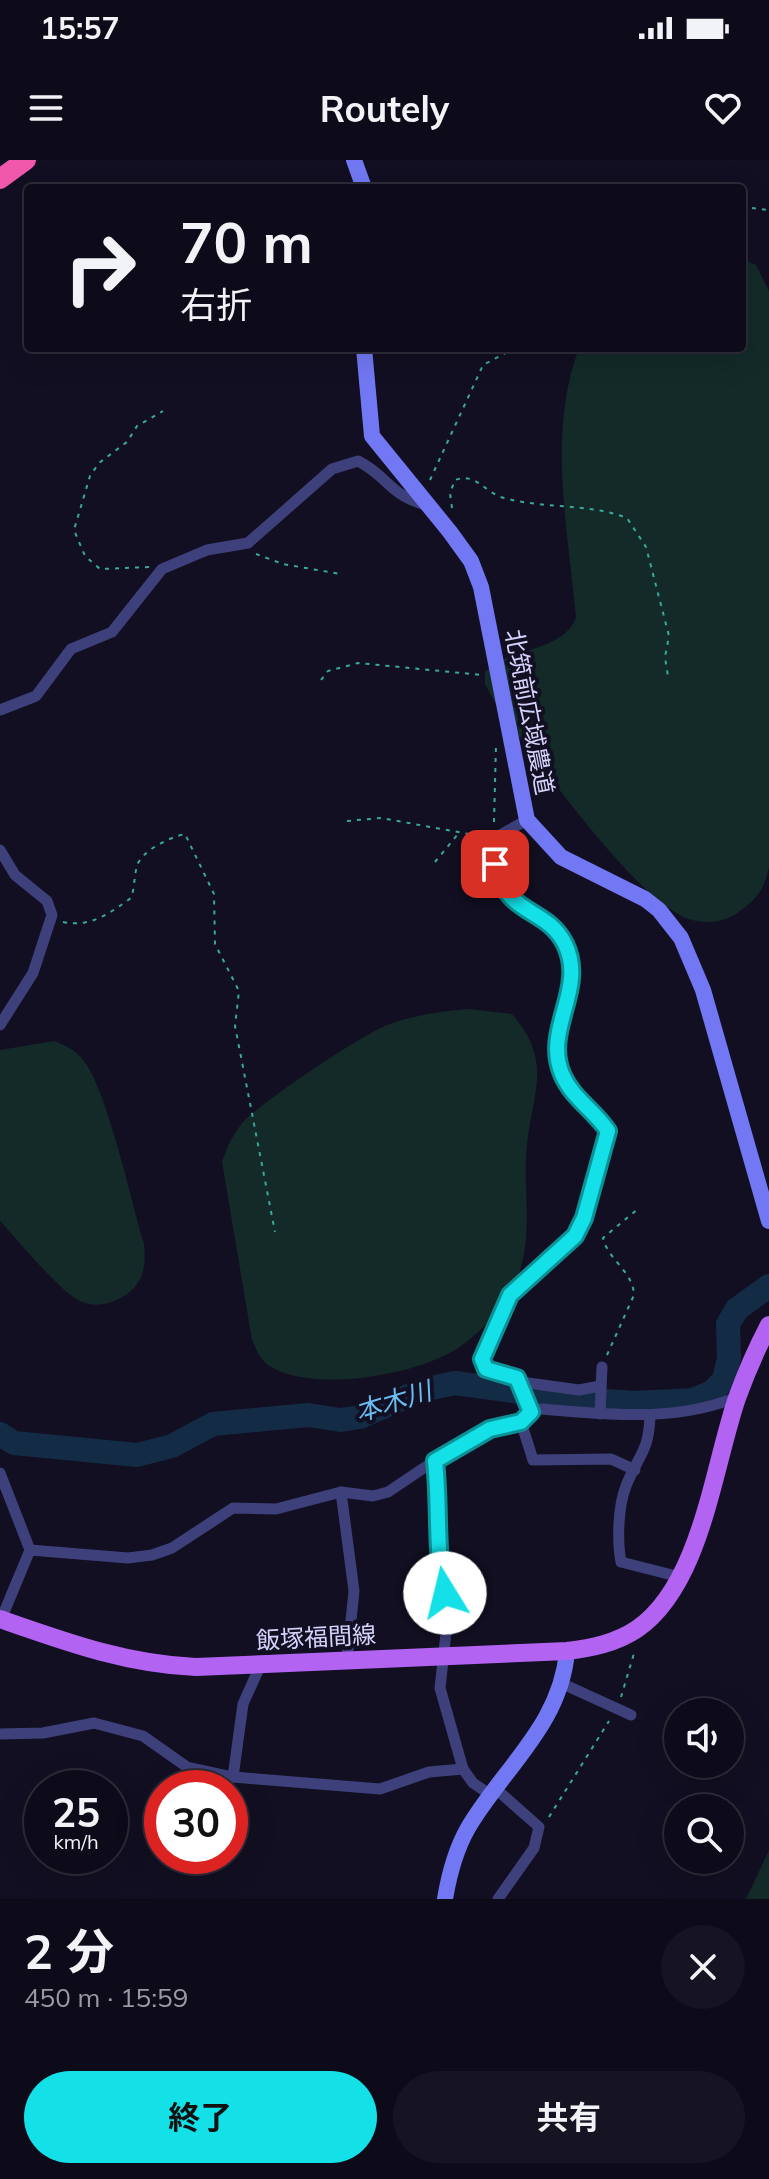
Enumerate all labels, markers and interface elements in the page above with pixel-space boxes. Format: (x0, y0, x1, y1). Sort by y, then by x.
text: 15:57 (40, 9, 119, 47)
icon: menu (24, 86, 68, 130)
text: Routely (320, 86, 449, 131)
icon: heart (701, 86, 745, 130)
text: 70 m (180, 207, 313, 277)
icon: right (48, 216, 152, 320)
text: 右折 (180, 282, 252, 327)
street label: 北筑前広域農道 (499, 627, 561, 797)
pin (461, 830, 529, 898)
icon: arrive (473, 842, 517, 886)
water label: 本木川 (351, 1373, 438, 1428)
position arrow (403, 1551, 487, 1635)
street label: 飯塚福間線 (255, 1619, 377, 1655)
map controls (664, 1698, 744, 1874)
button: sound (664, 1698, 744, 1778)
speed limit sign: 30 (144, 1770, 248, 1874)
text: 25 (52, 1787, 100, 1837)
button: search (664, 1794, 744, 1874)
text: km/h (53, 1829, 99, 1854)
text: 2 分 (24, 1921, 114, 1981)
button: close (661, 1925, 745, 2009)
text: 450 m · 15:59 (24, 1981, 188, 2014)
button: 終了 (24, 2071, 377, 2163)
button: 共有 (393, 2071, 745, 2163)

